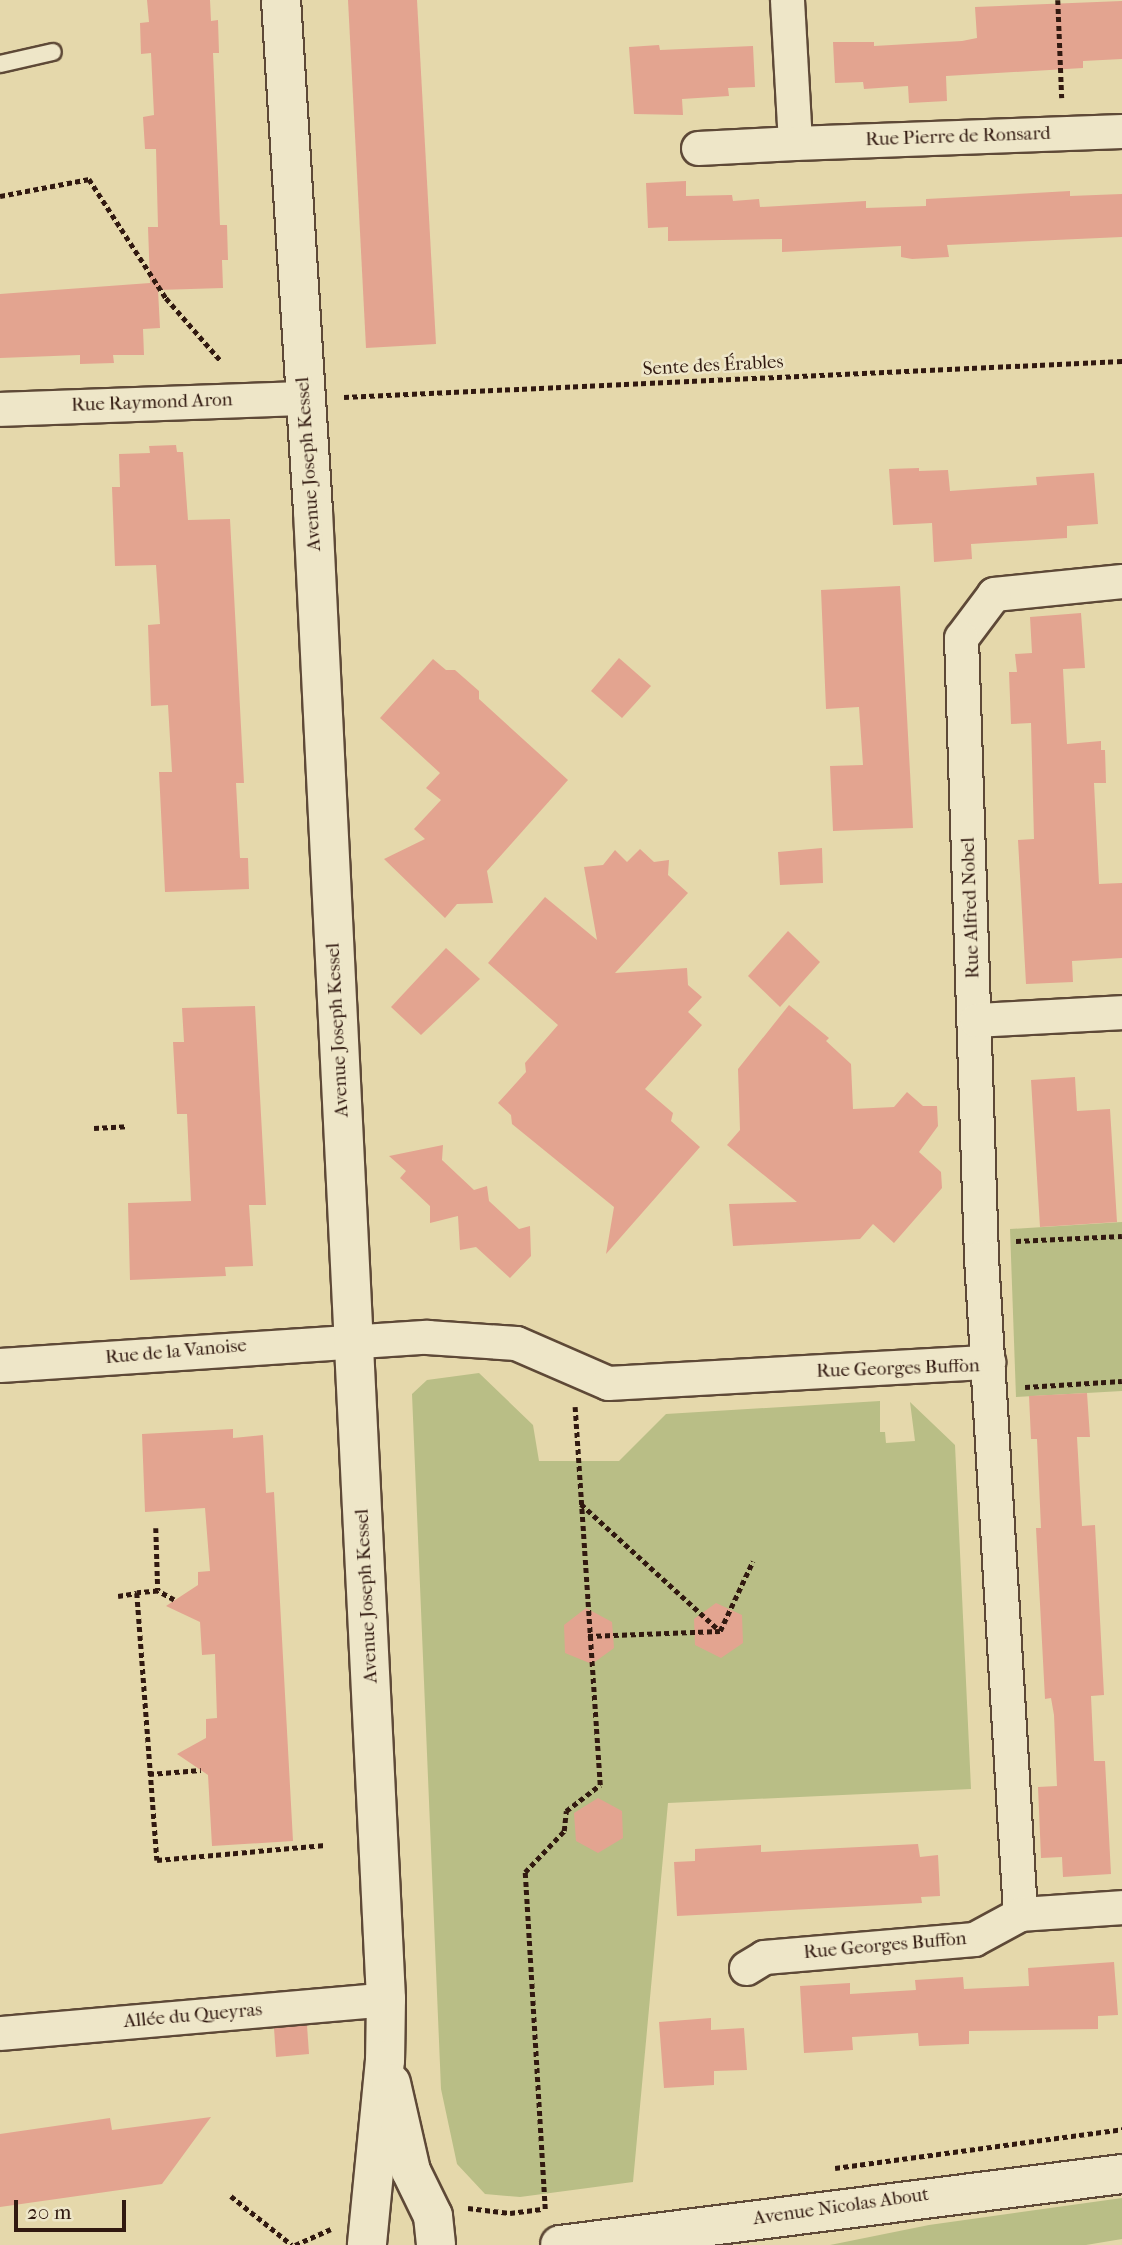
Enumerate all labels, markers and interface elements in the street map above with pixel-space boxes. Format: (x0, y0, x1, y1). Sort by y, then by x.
street label: Rue Pierre de Ronsard (865, 122, 1051, 152)
street label: Sente des Érables (642, 351, 784, 381)
street label: Avenue Joseph Kessel (292, 376, 326, 552)
street label: Rue Raymond Aron (71, 389, 233, 417)
street label: Rue Alfred Nobel (957, 837, 985, 979)
street label: Avenue Joseph Kessel (322, 942, 354, 1118)
street label: Rue de la Vanoise (104, 1334, 248, 1370)
street label: Rue Georges Buffon (816, 1355, 980, 1383)
street label: Avenue Joseph Kessel (351, 1508, 383, 1684)
street label: Rue Georges Buffon (803, 1928, 967, 1964)
street label: Allée du Queyras (123, 1999, 263, 2033)
street label: Avenue Nicolas About (752, 2183, 930, 2231)
scale bar (18, 2186, 130, 2230)
text: 20 m (27, 2200, 71, 2224)

